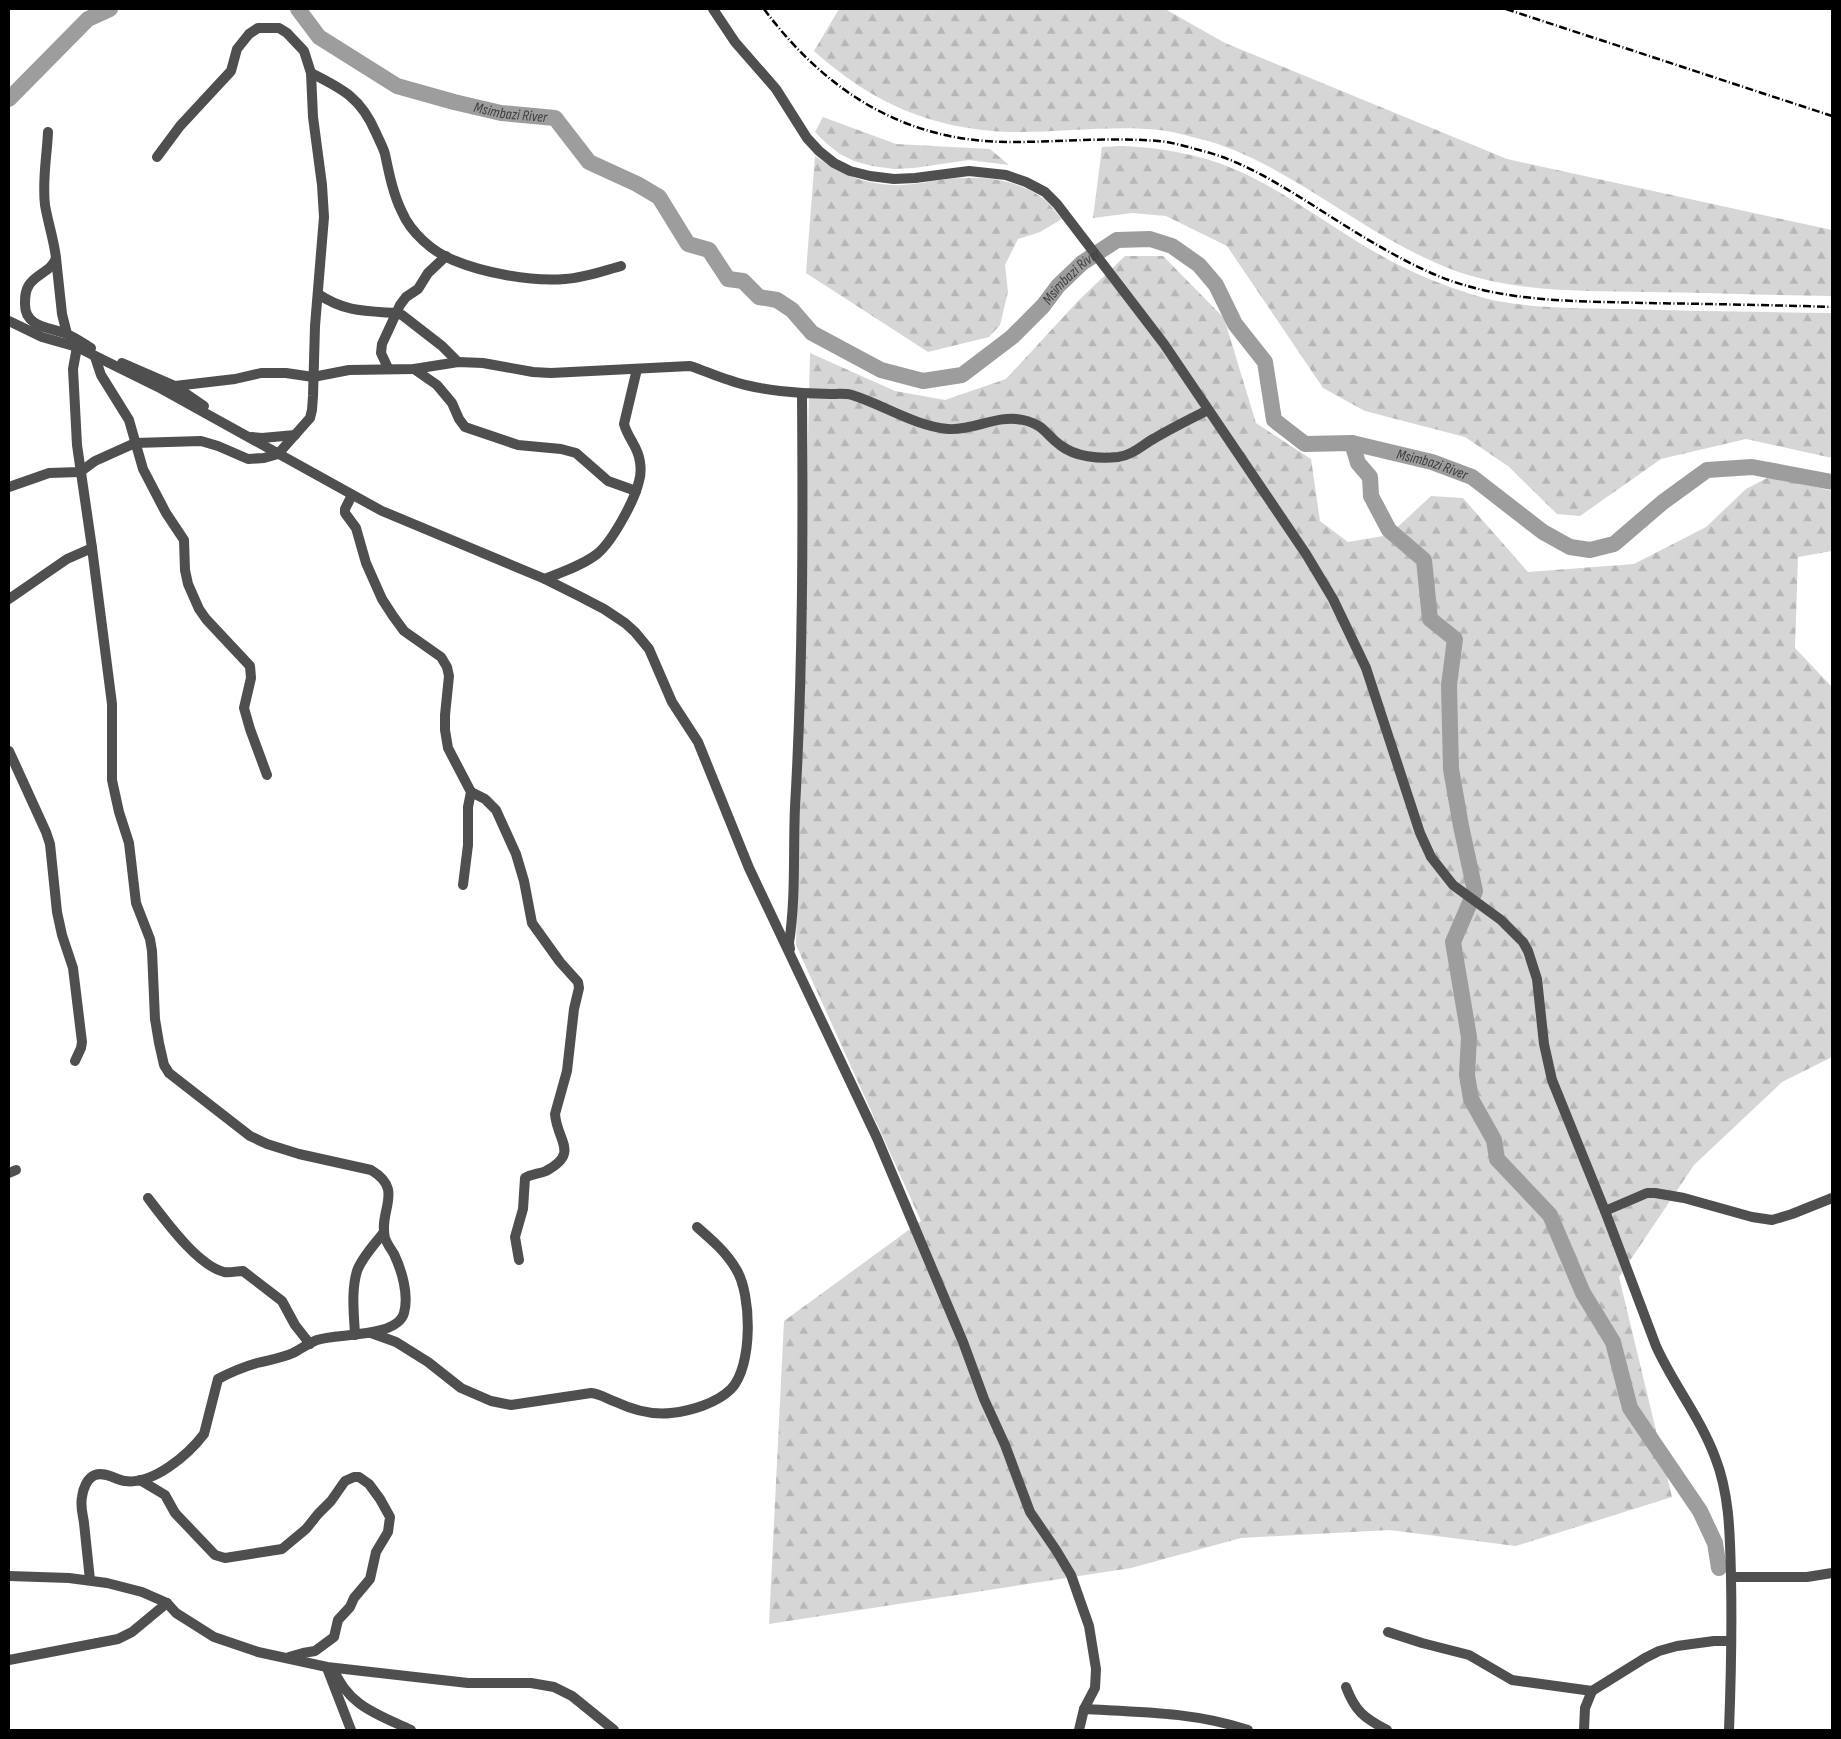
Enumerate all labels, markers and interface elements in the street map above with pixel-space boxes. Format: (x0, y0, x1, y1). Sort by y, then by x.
water label: Msimbazi River (472, 97, 549, 127)
water label: Msimbazi River (1038, 244, 1104, 308)
water label: Msimbazi River (1395, 444, 1471, 484)

